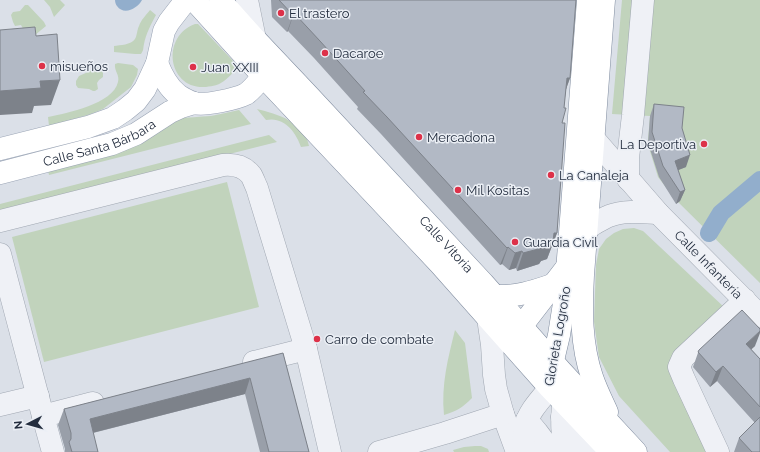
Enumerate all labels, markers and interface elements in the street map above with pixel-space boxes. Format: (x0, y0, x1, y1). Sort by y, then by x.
place label: El trastero (289, 6, 350, 21)
marker: El trastero (276, 8, 286, 18)
place label: Dacaroe (333, 46, 384, 61)
marker: Dacaroe (320, 48, 330, 58)
place label: misueños (50, 59, 108, 74)
place label: Juan XXIII (201, 60, 259, 75)
marker: misueños (37, 61, 47, 71)
marker: Juan XXIII (188, 62, 198, 72)
street label: Calle Santa Bárbara (42, 116, 158, 170)
place label: Mercadona (427, 130, 495, 145)
marker: Mercadona (414, 132, 424, 142)
place label: La Deportiva (620, 137, 696, 152)
marker: La Deportiva (699, 139, 709, 149)
place label: La Canaleja (559, 168, 629, 183)
marker: La Canaleja (546, 170, 556, 180)
place label: Mil Kositas (466, 183, 529, 198)
marker: Mil Kositas (453, 185, 463, 195)
street label: Calle Vitoria (416, 213, 476, 276)
street label: Calle Infantería (671, 227, 745, 302)
place label: Guardia Civil (523, 235, 598, 250)
marker: Guardia Civil (510, 237, 520, 247)
street label: Glorieta Logroño (541, 285, 574, 387)
place label: Carro de combate (325, 332, 434, 347)
marker: Carro de combate (312, 334, 322, 344)
north arrow (8, 404, 48, 444)
text: N (12, 420, 25, 430)

